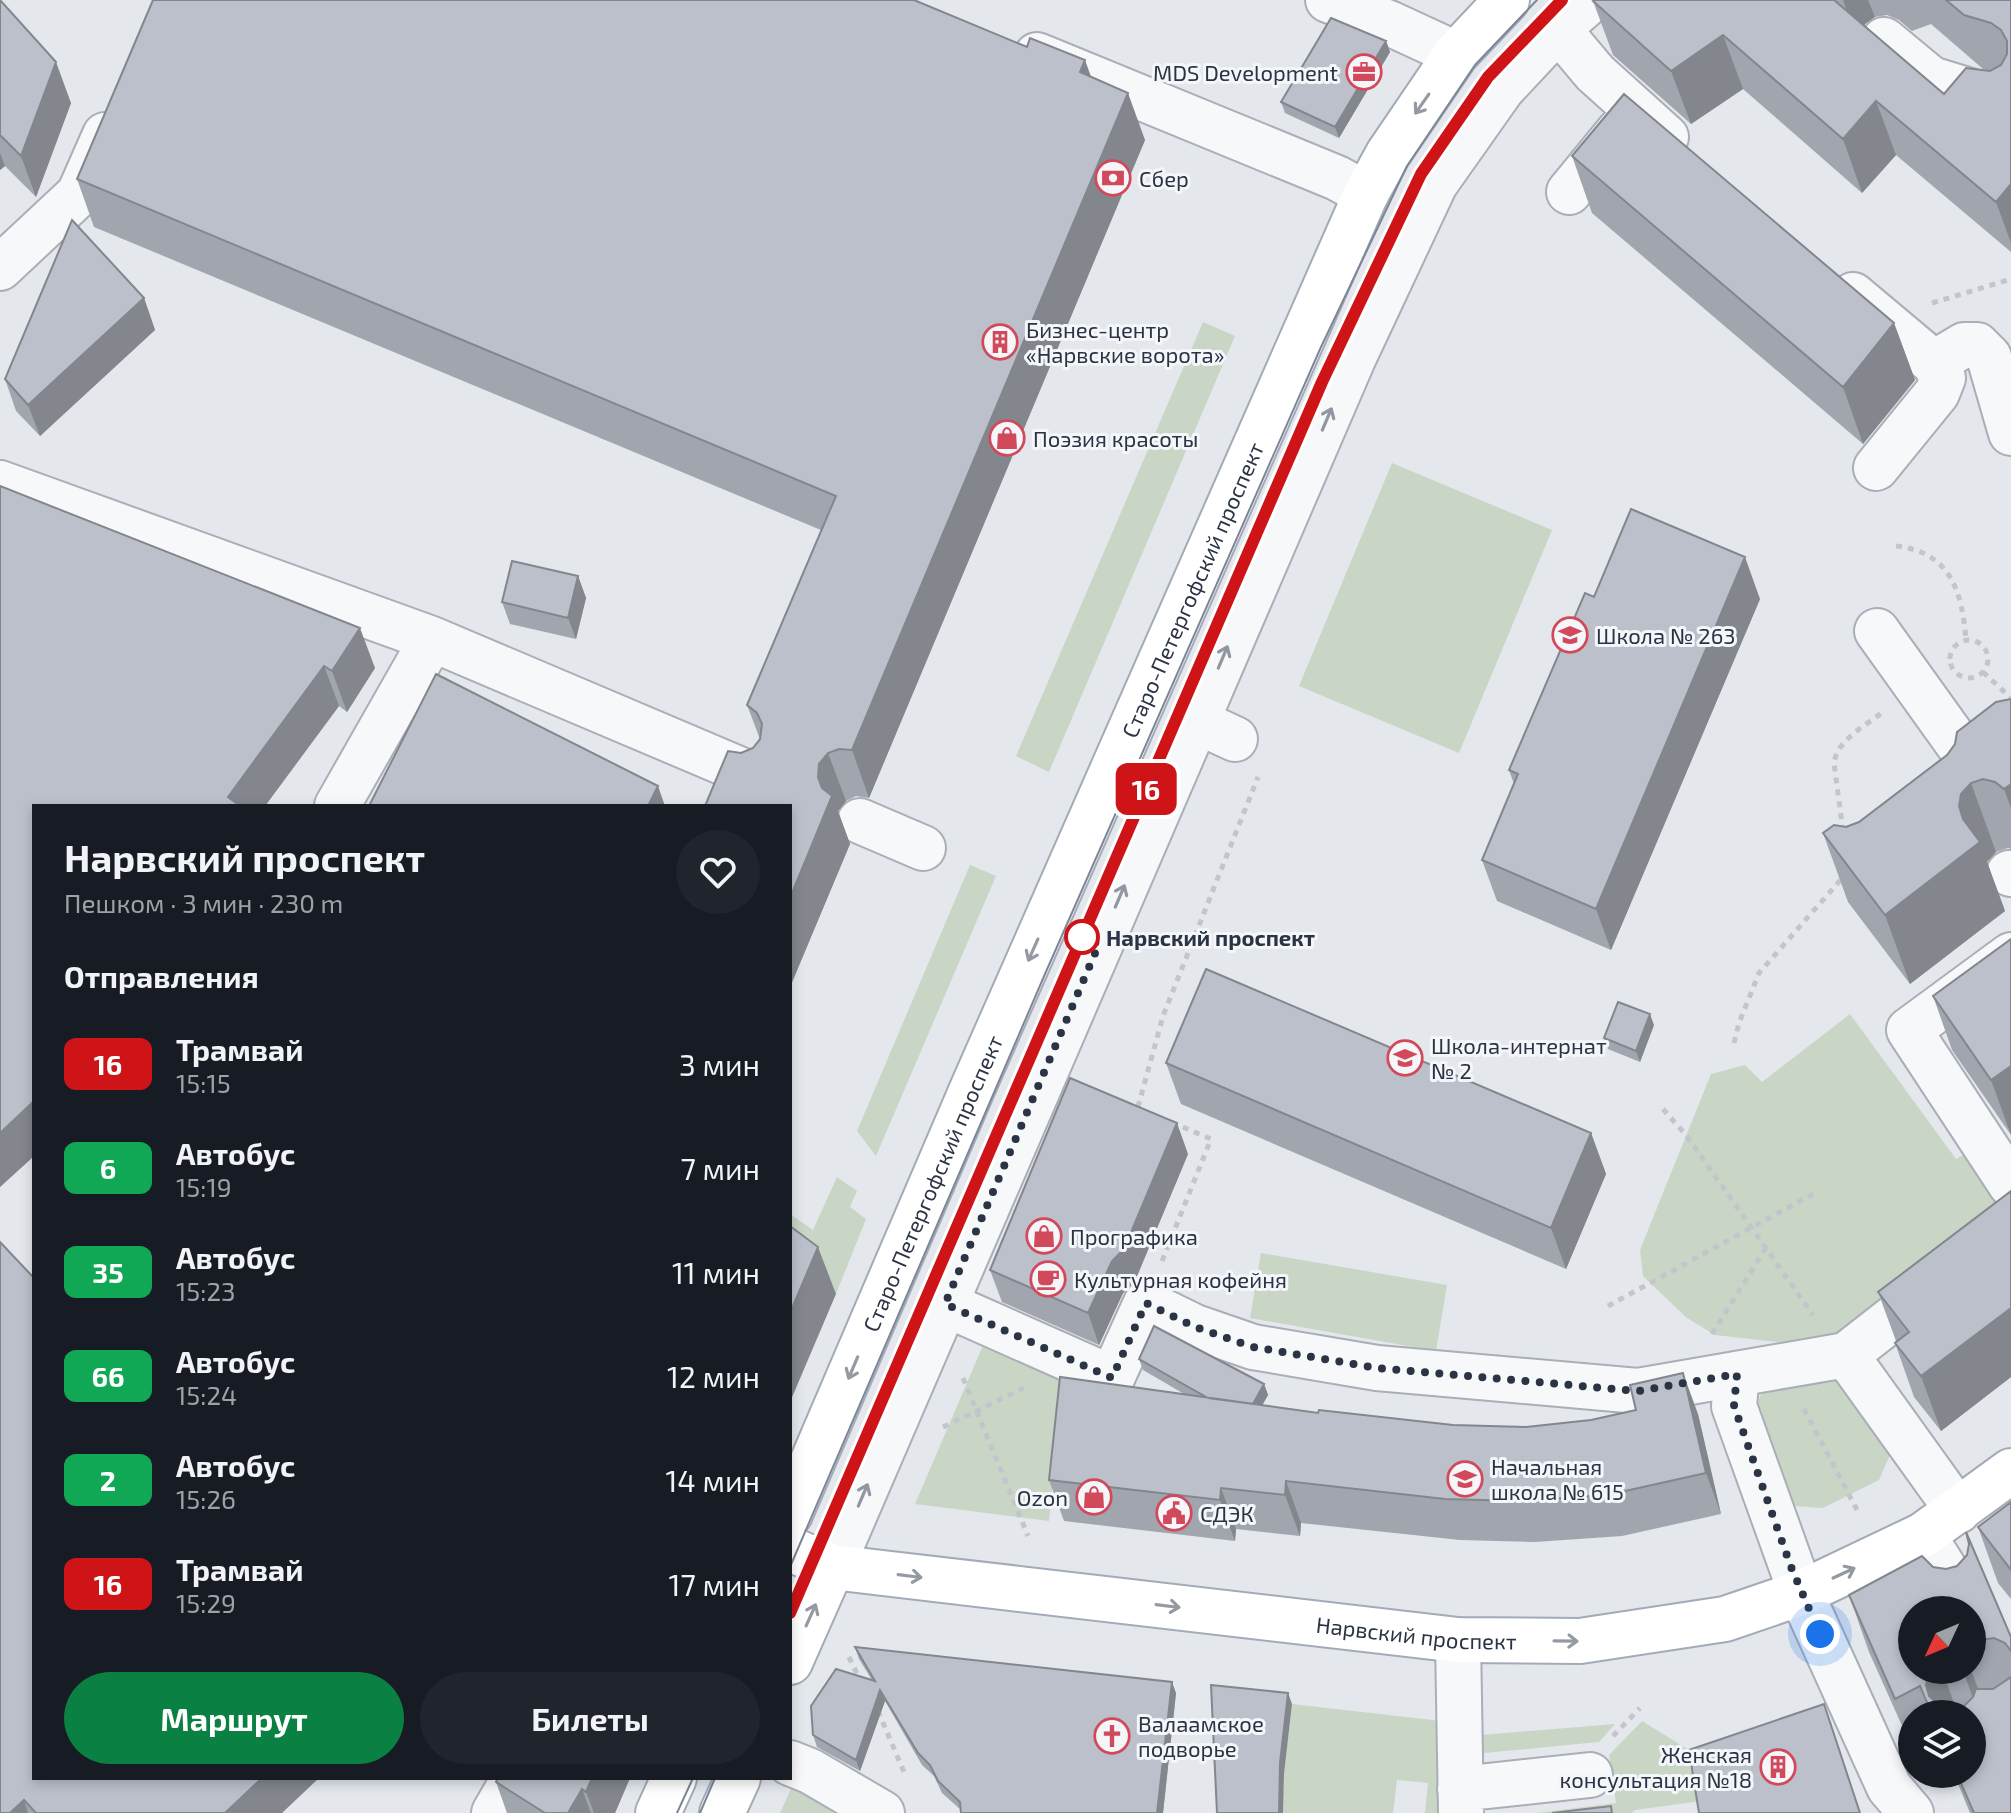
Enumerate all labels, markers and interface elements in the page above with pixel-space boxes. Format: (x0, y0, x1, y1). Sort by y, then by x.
office icon: MDS Development (1345, 53, 1383, 91)
place label: MDS Development (1153, 59, 1338, 85)
one-way arrow (1414, 92, 1430, 114)
bank icon: Сбер (1094, 159, 1132, 197)
place label: Сбер (1139, 165, 1189, 191)
place label: Бизнес-центр «Нарвские ворота» (1026, 316, 1224, 367)
building icon: Бизнес-центр «Нарвские ворота» (981, 323, 1019, 361)
one-way arrow (1320, 407, 1335, 432)
shop icon: Поэзия красоты (988, 419, 1026, 457)
place label: Поэзия красоты (1033, 425, 1198, 451)
street label: Старо-Петергофский проспект (1116, 438, 1268, 741)
school or university icon: Школа № 263 (1551, 616, 1589, 654)
place label: Школа № 263 (1596, 622, 1736, 648)
one-way arrow (1217, 646, 1232, 670)
line badge: 16 (1110, 763, 1182, 815)
text: 16 (1132, 772, 1160, 806)
button: heart (676, 830, 760, 914)
text: Нарвский проспект (64, 834, 425, 880)
one-way arrow (1114, 884, 1129, 909)
text: Пешком · 3 мин · 230 m (64, 887, 343, 918)
marker: Нарвский проспект (1065, 920, 1099, 954)
place label: Нарвский проспект (1106, 924, 1315, 950)
one-way arrow (1025, 937, 1040, 961)
text: Отправления (64, 958, 259, 994)
text: Трамвай (176, 1031, 304, 1067)
street label: Старо-Петергофский проспект (857, 1031, 1007, 1335)
place label: Школа-интернат № 2 (1431, 1032, 1607, 1083)
school or university icon: Школа-интернат № 2 (1386, 1039, 1424, 1077)
text: 3 мин (679, 1046, 760, 1082)
text: 16 (94, 1047, 122, 1081)
text: 15:15 (176, 1067, 231, 1098)
text: Автобус (176, 1135, 295, 1171)
text: 7 мин (680, 1150, 760, 1186)
text: 6 (100, 1151, 116, 1185)
text: 15:19 (176, 1171, 232, 1202)
shop icon: Прографика (1025, 1217, 1063, 1255)
place label: Прографика (1070, 1223, 1198, 1249)
text: Автобус (176, 1239, 295, 1275)
text: 11 мин (672, 1254, 760, 1290)
text: 35 (92, 1255, 124, 1289)
cafe icon: Культурная кофейня (1029, 1260, 1067, 1298)
place label: Культурная кофейня (1074, 1266, 1287, 1293)
text: 15:23 (176, 1275, 236, 1306)
text: Автобус (176, 1343, 295, 1379)
one-way arrow (844, 1355, 859, 1380)
text: 12 мин (667, 1358, 760, 1394)
text: 66 (91, 1359, 125, 1393)
text: 15:24 (176, 1379, 237, 1410)
text: Автобус (176, 1447, 295, 1483)
place label: Начальная школа № 615 (1491, 1453, 1624, 1504)
school or university icon: Начальная школа № 615 (1446, 1460, 1484, 1498)
text: 14 мин (665, 1462, 760, 1498)
text: 2 (100, 1463, 116, 1497)
shop icon: Ozon (1075, 1478, 1113, 1516)
text: 15:26 (176, 1483, 236, 1514)
one-way arrow (856, 1483, 871, 1507)
place label: Ozon (1017, 1484, 1068, 1510)
public building icon: СДЭК (1155, 1494, 1193, 1532)
place label: СДЭК (1200, 1500, 1254, 1526)
text: Трамвай (176, 1551, 304, 1587)
one-way arrow (1831, 1565, 1855, 1580)
text: 17 мин (669, 1566, 760, 1602)
text: 16 (94, 1567, 122, 1601)
one-way arrow (896, 1569, 923, 1584)
text: 15:29 (176, 1587, 236, 1618)
north arrow (1898, 1596, 1986, 1684)
map controls (1898, 1596, 1986, 1788)
one-way arrow (1155, 1599, 1180, 1614)
one-way arrow (805, 1603, 820, 1628)
street label: Нарвский проспект (1315, 1611, 1517, 1653)
your location (1800, 1614, 1840, 1654)
one-way arrow (1552, 1633, 1579, 1648)
button: Маршрут (64, 1672, 404, 1764)
button: Билеты (420, 1672, 760, 1764)
button: layers (1898, 1700, 1986, 1788)
place label: Валаамское подворье (1138, 1710, 1264, 1761)
church icon: Валаамское подворье (1093, 1717, 1131, 1755)
place label: Женская консультация №18 (1559, 1741, 1752, 1793)
building icon: Женская консультация №18 (1759, 1748, 1797, 1786)

